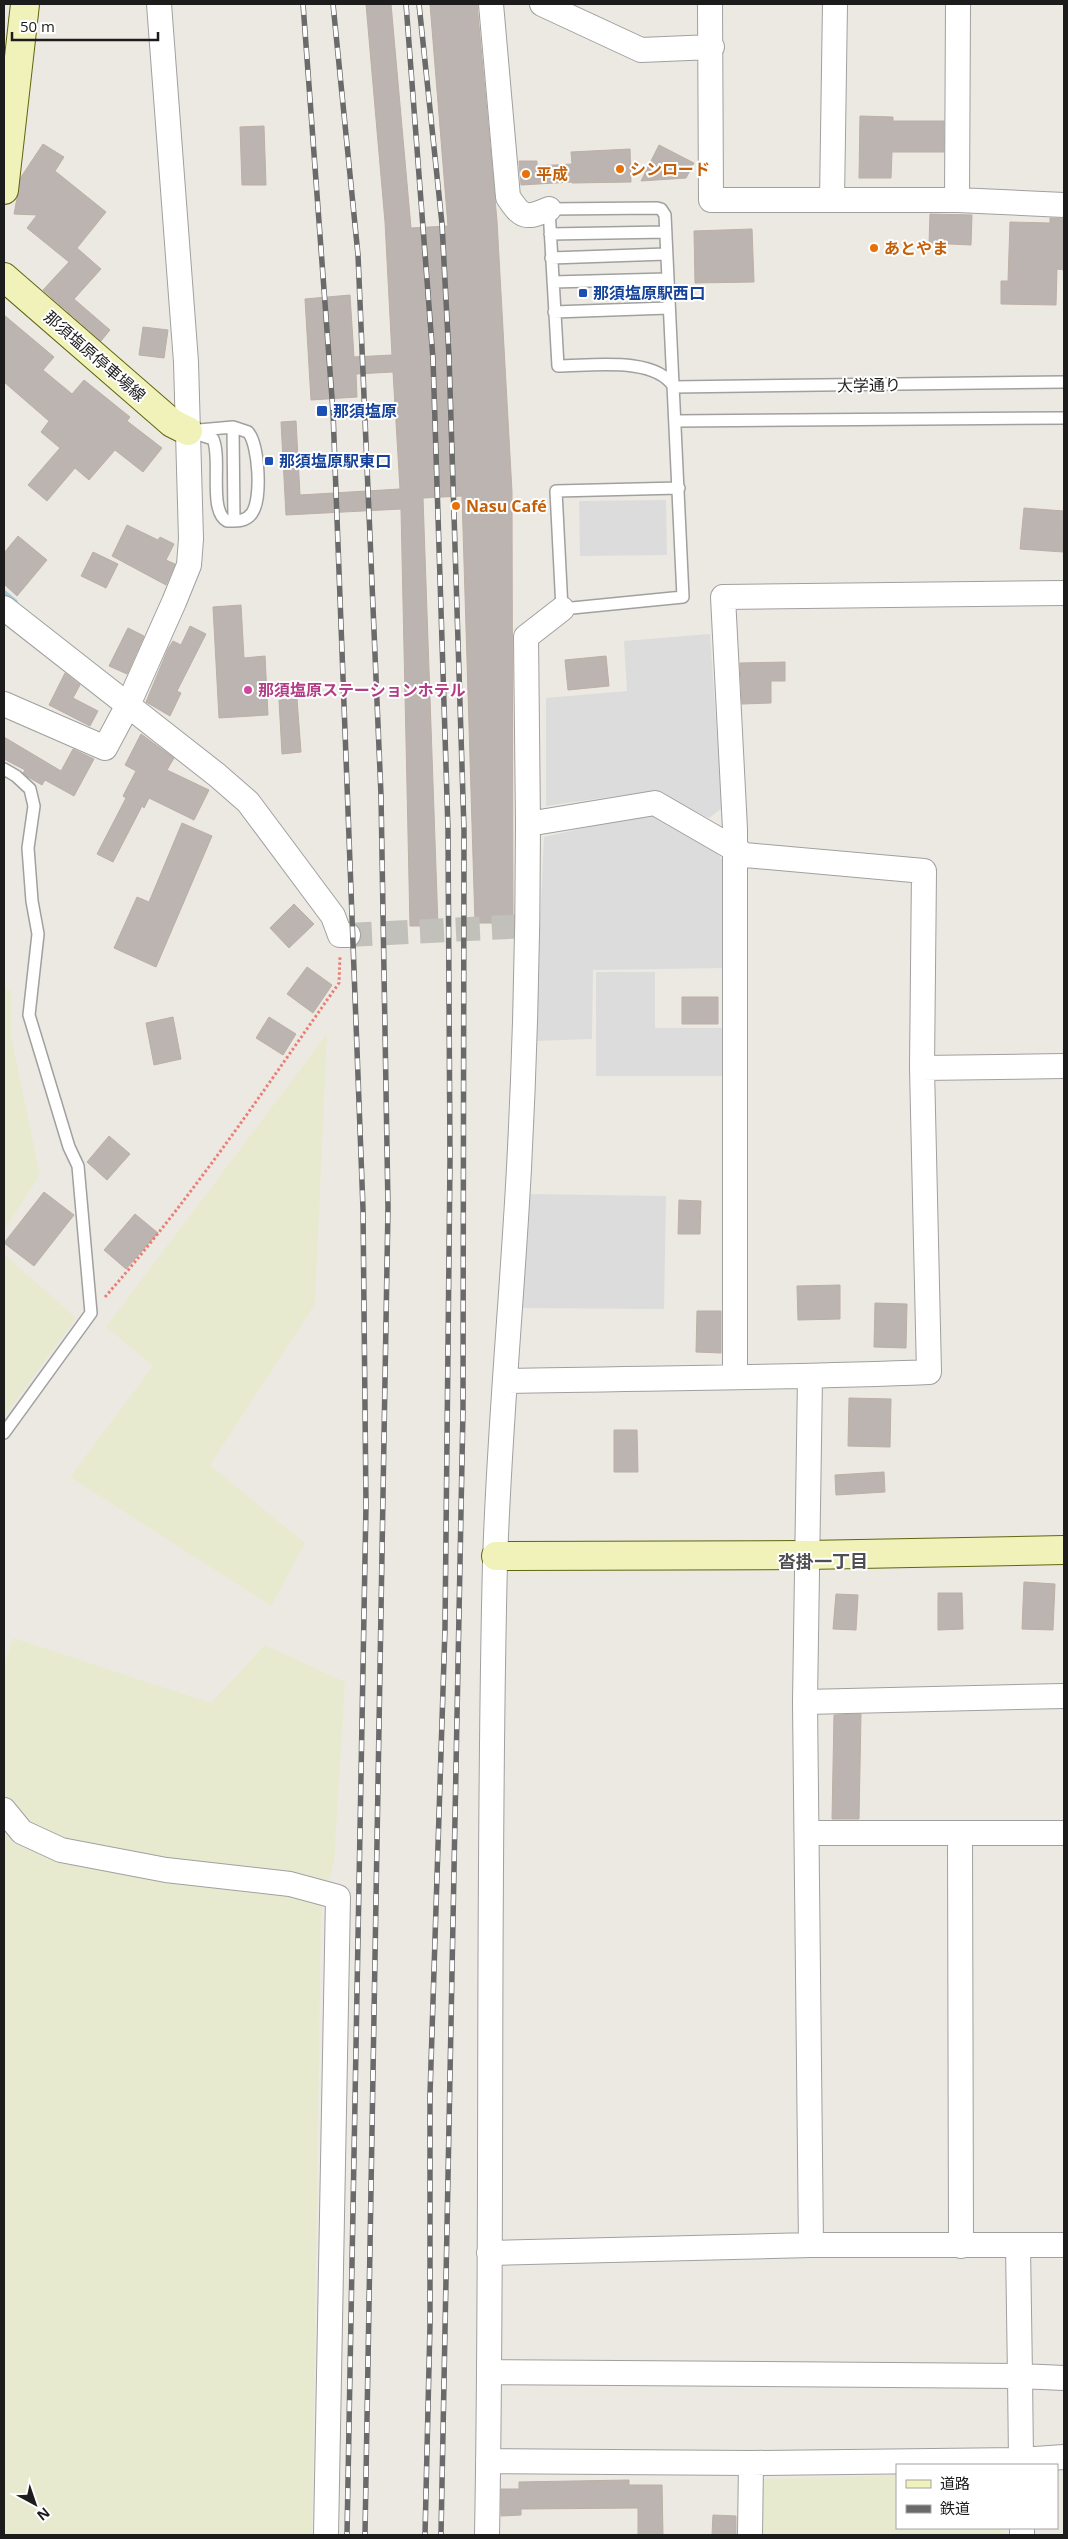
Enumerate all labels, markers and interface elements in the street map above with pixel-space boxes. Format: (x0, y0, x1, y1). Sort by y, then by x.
scale bar (12, 10, 159, 42)
text: 50 m (20, 16, 55, 36)
place label: シンロード (630, 158, 710, 180)
place label: 平成 (536, 163, 568, 185)
marker: シンロード (614, 163, 626, 175)
marker: 平成 (520, 168, 532, 180)
place label: あとやま (884, 237, 948, 259)
marker: あとやま (868, 242, 880, 254)
place label: 那須塩原駅西口 (593, 282, 705, 304)
marker: 那須塩原駅西口 (577, 287, 589, 299)
street label: 那須塩原停車場線 (39, 306, 151, 406)
street label: 大学通り (837, 373, 901, 397)
place label: 那須塩原 (333, 400, 397, 422)
marker: 那須塩原 (315, 404, 329, 418)
place label: 那須塩原駅東口 (279, 450, 391, 472)
marker: 那須塩原駅東口 (263, 455, 275, 467)
place label: Nasu Café (466, 495, 547, 517)
marker: Nasu Café (450, 500, 462, 512)
place label: 那須塩原ステーションホテル (258, 679, 466, 701)
marker: 那須塩原ステーションホテル (242, 684, 254, 696)
district label: 沓掛一丁目 (778, 1549, 868, 1573)
legend (896, 2464, 1058, 2529)
text: 道路 (940, 2473, 970, 2493)
north arrow (10, 2479, 60, 2529)
text: 鉄道 (940, 2498, 970, 2518)
text: N (33, 2503, 54, 2525)

